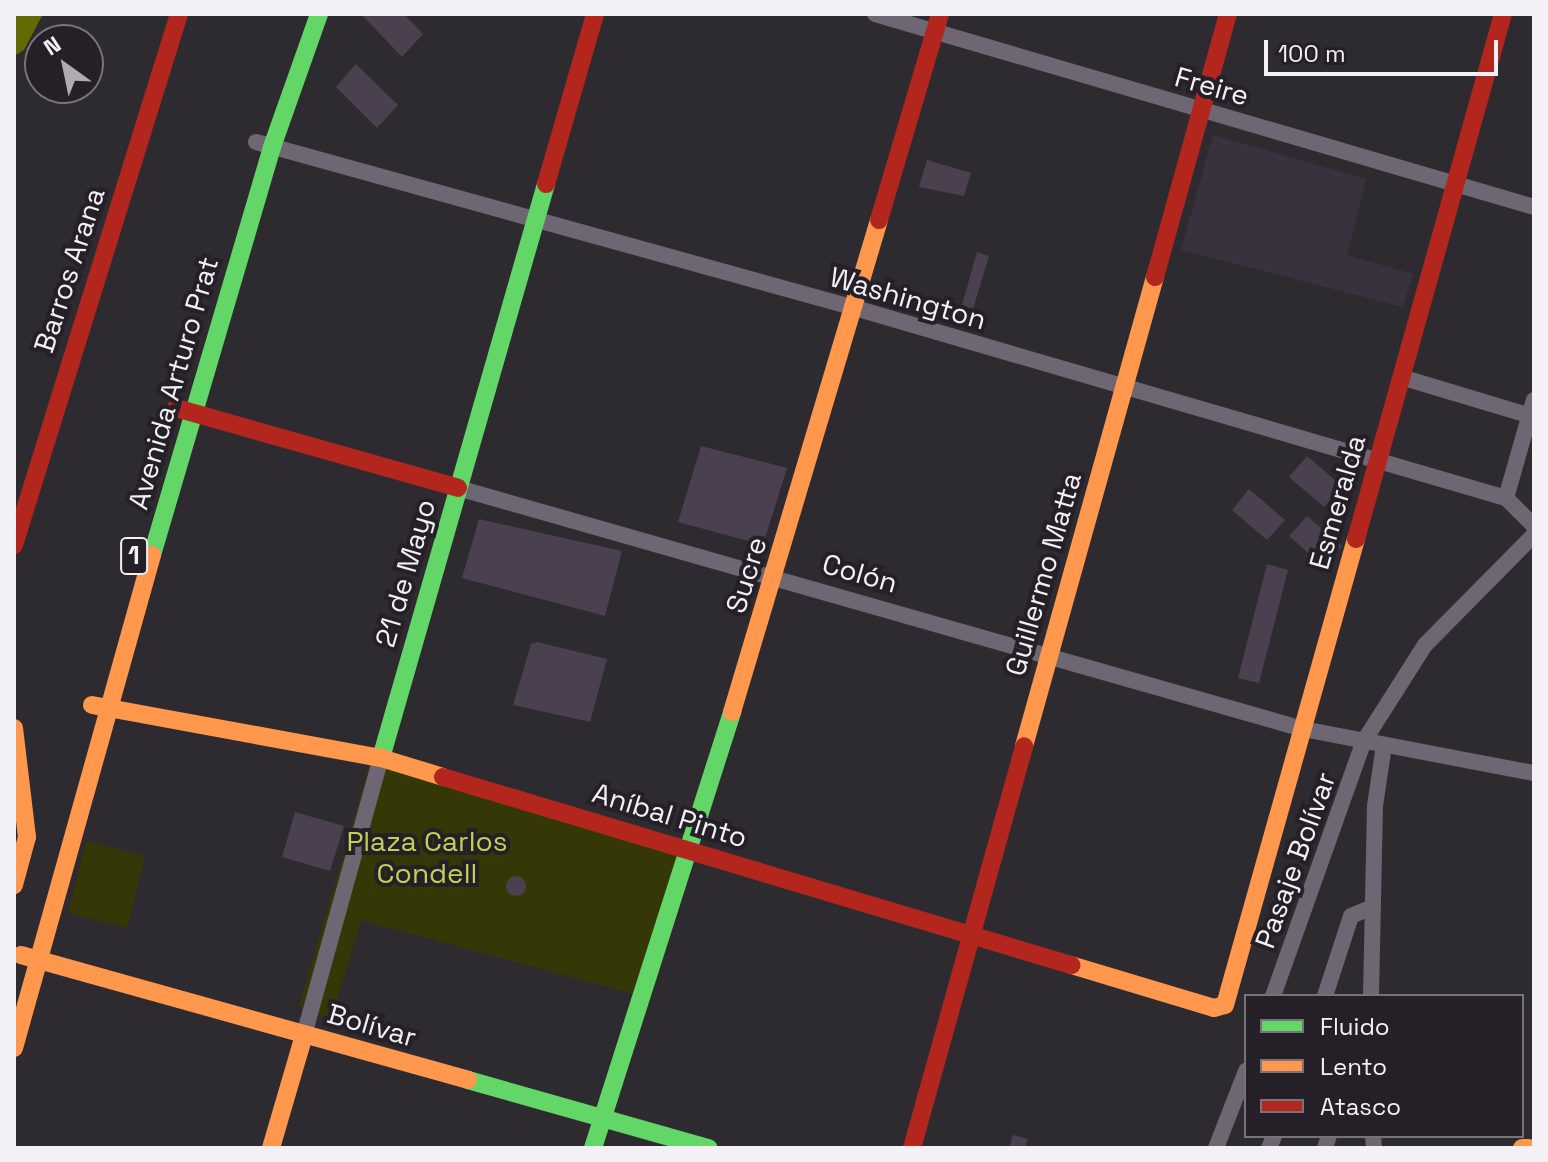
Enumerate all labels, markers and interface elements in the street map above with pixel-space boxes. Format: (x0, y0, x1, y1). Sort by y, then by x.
north arrow (24, 24, 104, 104)
scale bar (1268, 24, 1502, 74)
text: N (38, 30, 66, 61)
text: 100 m (1278, 38, 1346, 69)
street label: Freire (1171, 59, 1253, 113)
street label: Barros Arana (27, 183, 111, 357)
street label: Avenida Arturo Prat (121, 253, 225, 513)
street label: Washington (826, 260, 990, 336)
street label: Esmeralda (1302, 431, 1372, 573)
street label: Guillermo Matta (998, 468, 1088, 680)
street label: 21 de Mayo (368, 495, 442, 651)
street label: Sucre (719, 533, 773, 617)
road number: 1 (120, 534, 148, 578)
street label: Colón (819, 546, 901, 600)
street label: Pasaje Bolívar (1248, 767, 1342, 953)
street label: Aníbal Pinto (589, 776, 751, 854)
park label: Plaza Carlos Condell (346, 824, 508, 890)
legend (1244, 994, 1524, 1138)
street label: Bolívar (324, 996, 420, 1054)
text: Fluido (1320, 1011, 1390, 1042)
text: Lento (1320, 1051, 1387, 1082)
text: Atasco (1320, 1091, 1401, 1122)

